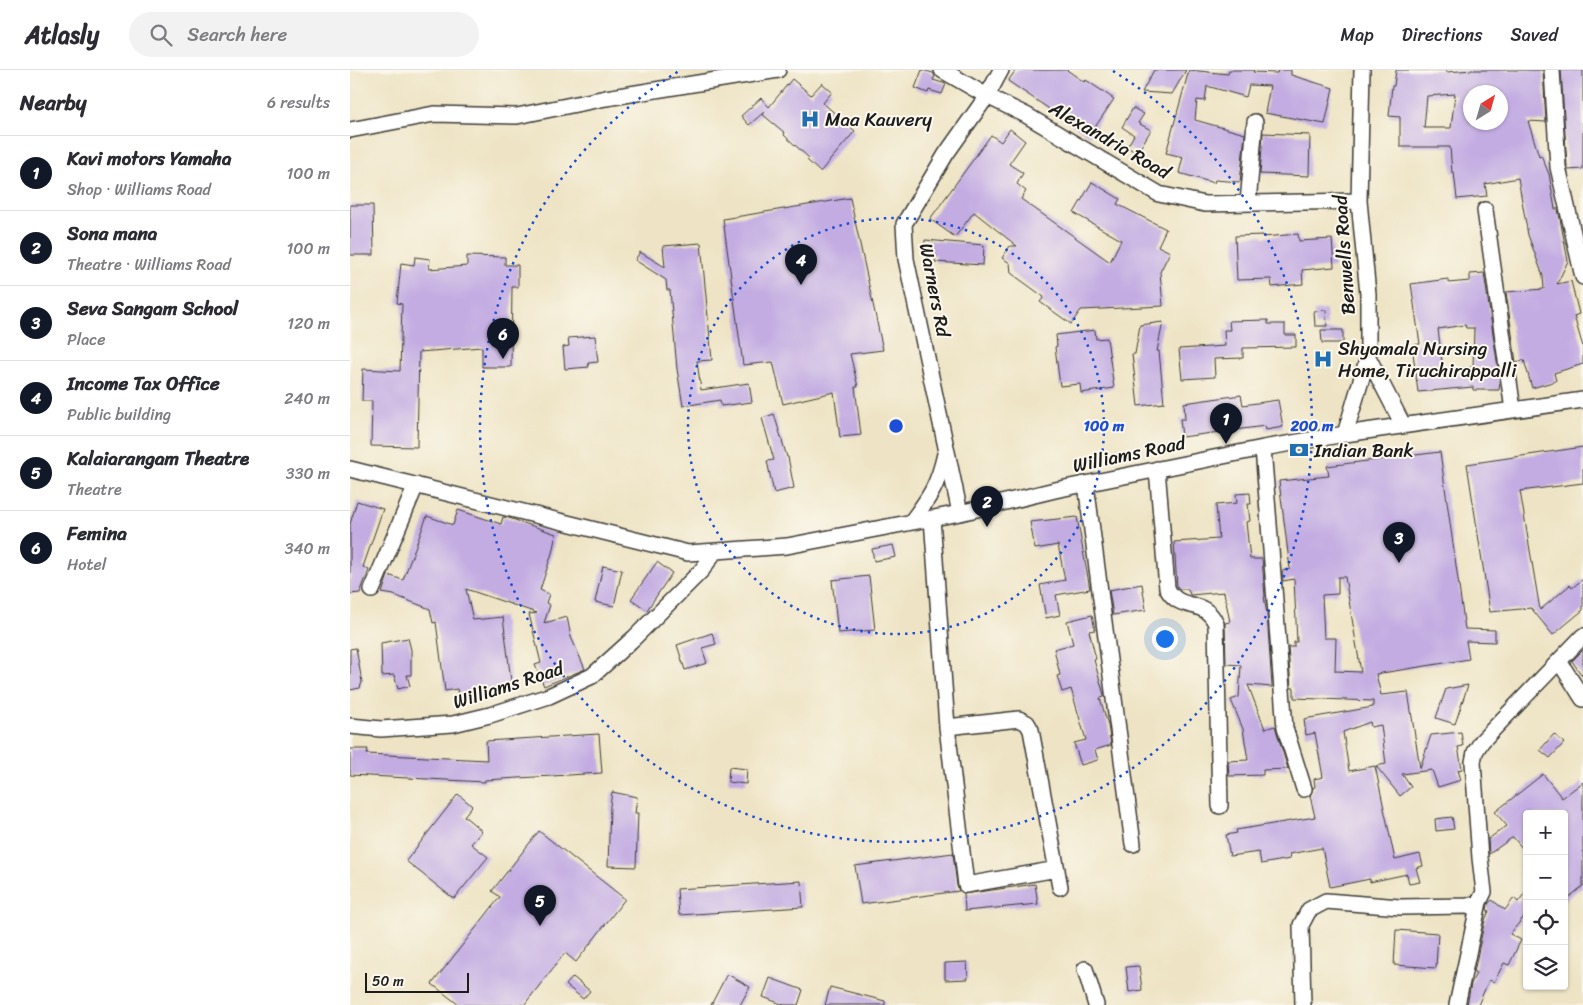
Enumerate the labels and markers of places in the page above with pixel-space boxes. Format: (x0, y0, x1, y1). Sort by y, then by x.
place label: Maa Kauvery (825, 103, 932, 136)
hospital icon: Maa Kauvery (799, 108, 821, 130)
pin: 4 (785, 244, 817, 285)
pin: 6 (487, 318, 519, 359)
place label: Shyamala Nursing Home, Tiruchirappalli (1338, 332, 1517, 387)
hospital icon: Shyamala Nursing Home, Tiruchirappalli (1312, 348, 1334, 370)
pin: 1 (1210, 403, 1242, 444)
centre of rings (887, 417, 905, 435)
place label: Indian Bank (1313, 434, 1414, 467)
bank icon: Indian Bank (1288, 439, 1310, 461)
pin: 2 (971, 486, 1003, 527)
pin: 3 (1383, 522, 1415, 563)
pin: 5 (524, 885, 556, 926)

